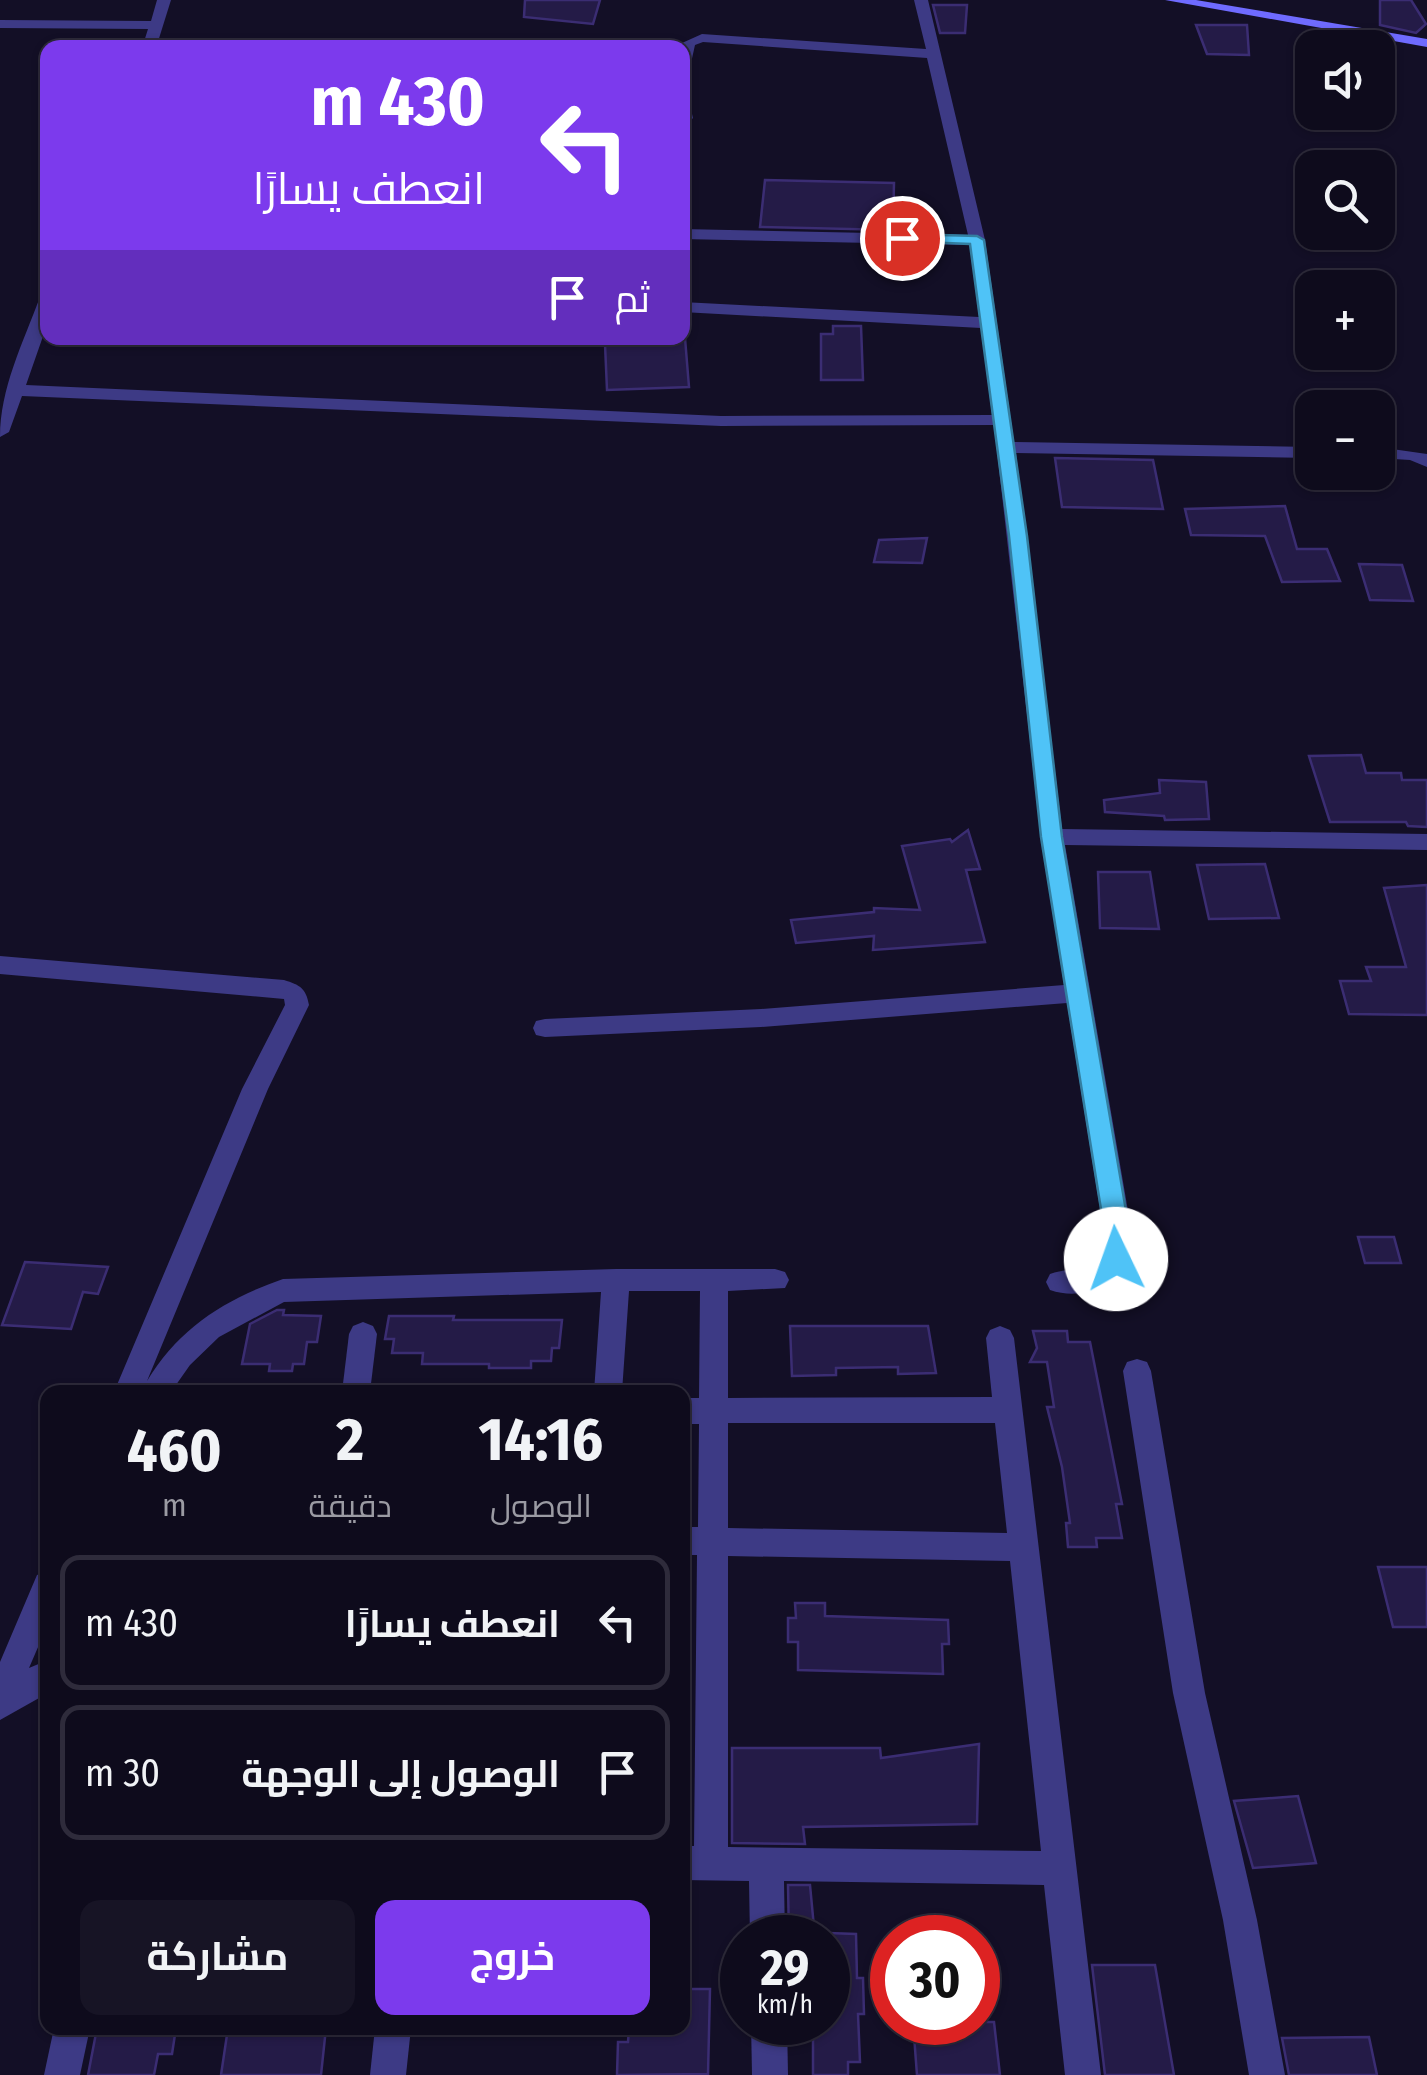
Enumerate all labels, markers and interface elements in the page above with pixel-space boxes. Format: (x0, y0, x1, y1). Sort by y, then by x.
map controls (1295, 30, 1395, 490)
button: sound (1295, 30, 1395, 130)
text: 430 m (310, 60, 485, 144)
icon: left (520, 80, 650, 210)
button: search (1295, 150, 1395, 250)
text: انعطف يسارًا (253, 162, 485, 216)
pin (860, 196, 945, 281)
icon: arrive (875, 211, 930, 266)
icon: arrive (540, 270, 595, 325)
button: + (1295, 270, 1395, 370)
text: ثم (615, 276, 650, 322)
button: − (1295, 390, 1395, 490)
position arrow (1064, 1207, 1168, 1311)
text: 2 (336, 1404, 364, 1476)
text: 14:16 (479, 1404, 603, 1476)
text: 460 (127, 1415, 222, 1487)
text: m (162, 1486, 187, 1524)
text: دقيقة (309, 1487, 392, 1525)
text: الوصول (490, 1487, 592, 1525)
icon: left (590, 1595, 645, 1650)
text: 430 m (85, 1600, 178, 1646)
text: انعطف يسارًا (345, 1601, 560, 1647)
icon: arrive (590, 1745, 645, 1800)
text: 30 m (85, 1750, 160, 1796)
text: الوصول إلى الوجهة (241, 1751, 560, 1797)
button: مشاركة (80, 1900, 355, 2015)
button: خروج (375, 1900, 650, 2015)
speed limit sign: 30 (870, 1915, 1000, 2045)
text: 29 (761, 1938, 809, 1998)
text: km/h (757, 1990, 813, 2020)

